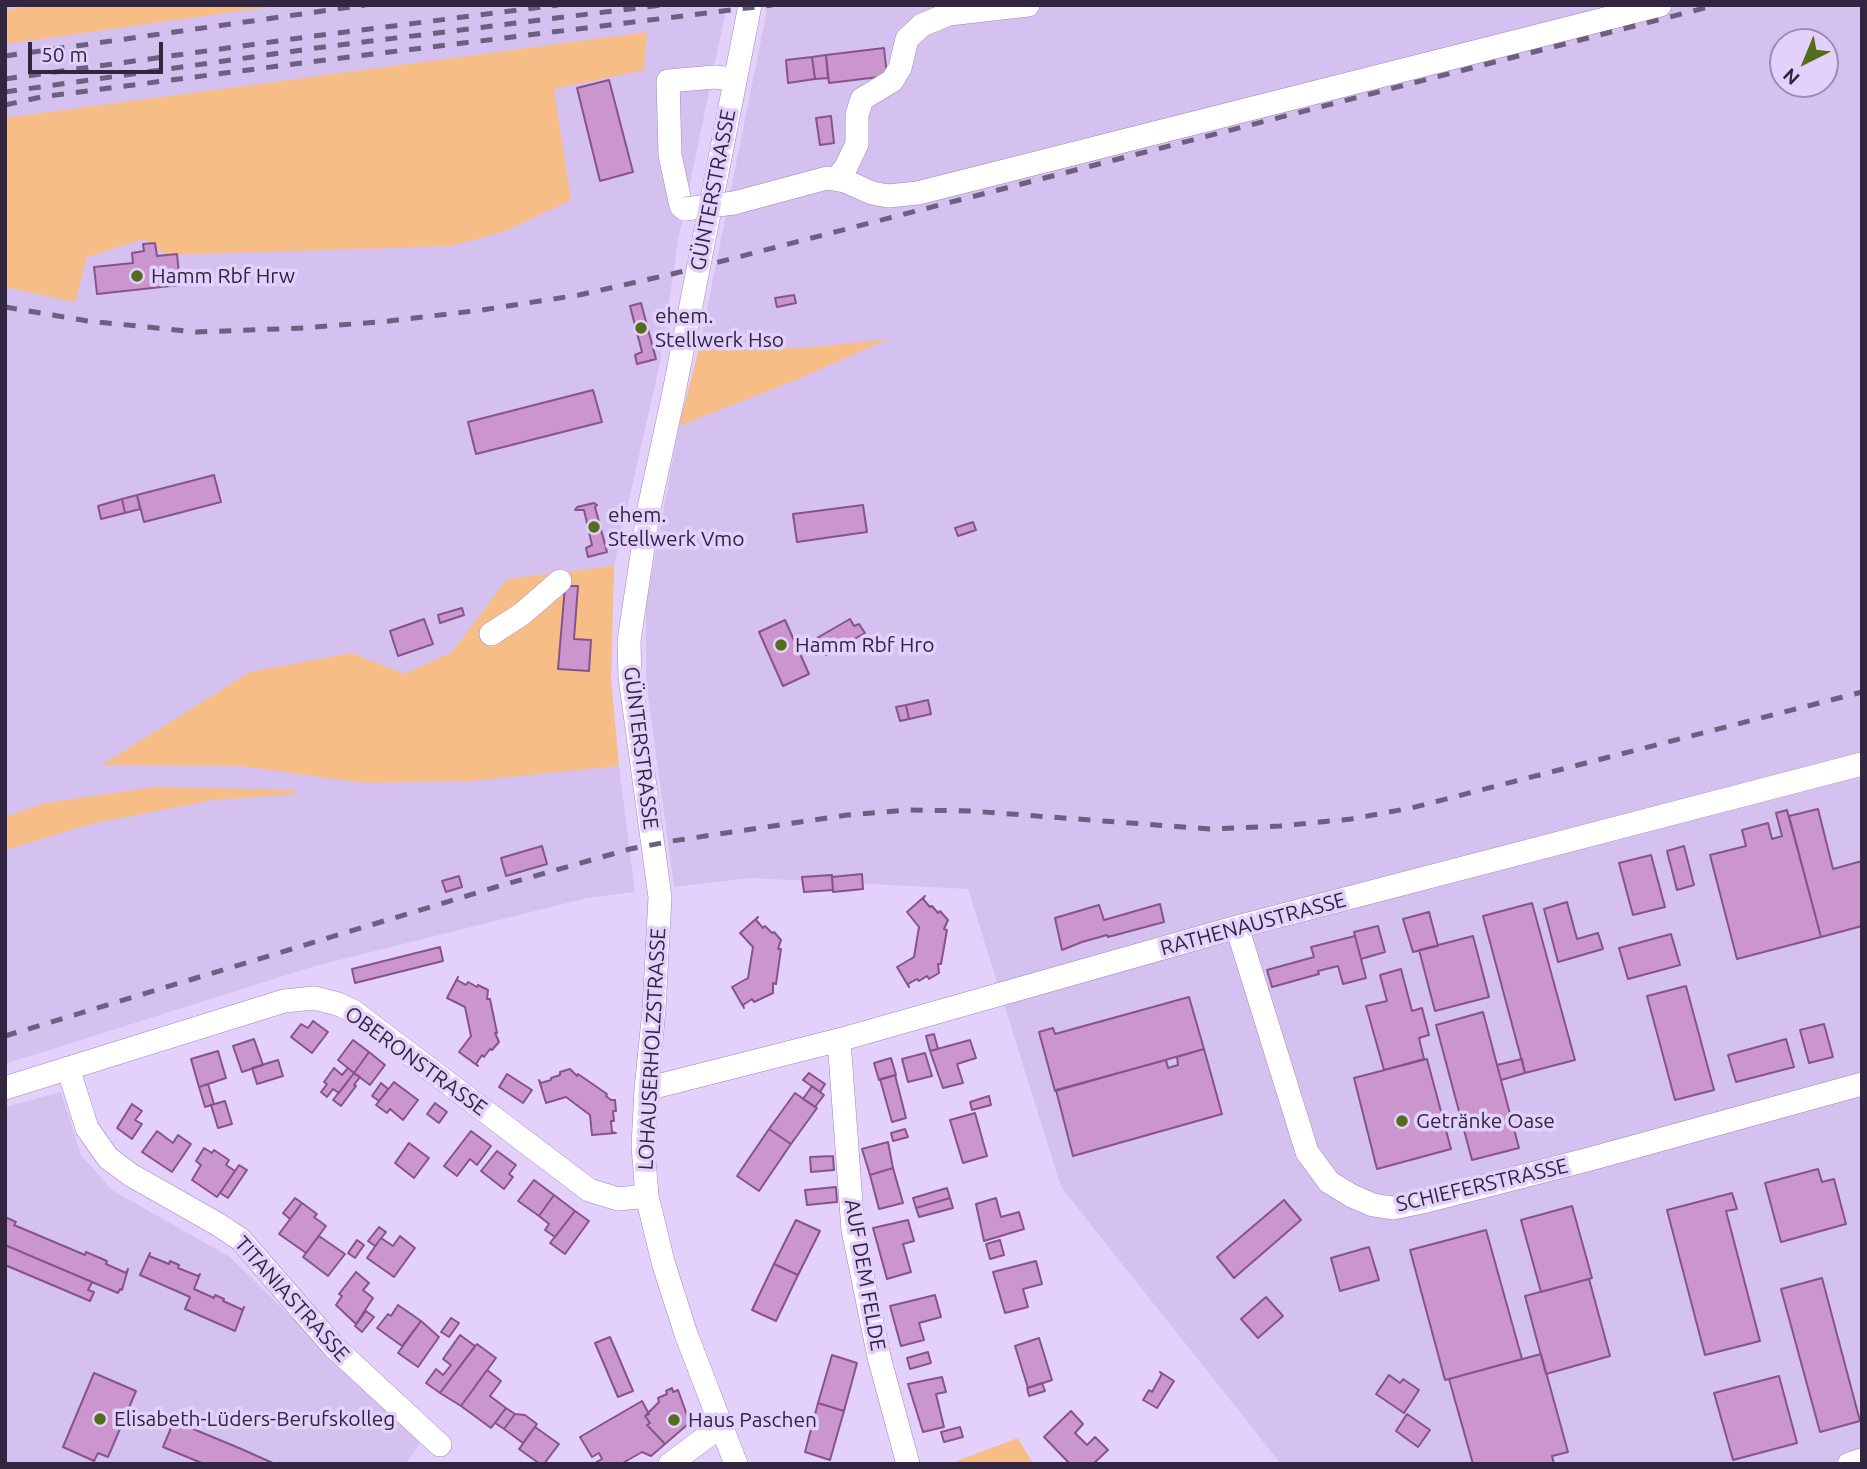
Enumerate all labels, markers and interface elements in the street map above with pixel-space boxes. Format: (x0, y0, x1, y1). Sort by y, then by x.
scale bar (32, 28, 166, 72)
north arrow (1769, 28, 1839, 98)
text: 50 m (41, 42, 88, 66)
text: N (1778, 64, 1804, 90)
street label: GÜNTERSTRASSE (685, 107, 741, 273)
place label: Hamm Rbf Hrw (151, 263, 295, 289)
marker: Hamm Rbf Hrw (129, 268, 145, 284)
place label: ehem. Stellwerk Hso (655, 303, 784, 353)
marker: ehem. Stellwerk Hso (633, 320, 649, 336)
place label: ehem. Stellwerk Vmo (608, 502, 744, 552)
marker: ehem. Stellwerk Vmo (586, 519, 602, 535)
place label: Hamm Rbf Hro (795, 632, 935, 658)
marker: Hamm Rbf Hro (773, 637, 789, 653)
street label: GÜNTERSTRASSE (619, 665, 663, 831)
street label: RATHENAUSTRASSE (1157, 887, 1349, 961)
street label: LOHAUSERHOLZSTRASSE (633, 927, 671, 1171)
street label: OBERONSTRASSE (340, 1001, 492, 1121)
place label: Getränke Oase (1416, 1108, 1555, 1134)
marker: Getränke Oase (1394, 1113, 1410, 1129)
street label: SCHIEFERSTRASSE (1394, 1153, 1570, 1217)
street label: AUF DEM FELDE (839, 1197, 891, 1353)
street label: TITANIASTRASSE (229, 1231, 355, 1367)
place label: Elisabeth-Lüders-Berufskolleg (114, 1406, 395, 1432)
place label: Haus Paschen (688, 1407, 817, 1433)
marker: Elisabeth-Lüders-Berufskolleg (92, 1411, 108, 1427)
marker: Haus Paschen (666, 1412, 682, 1428)

